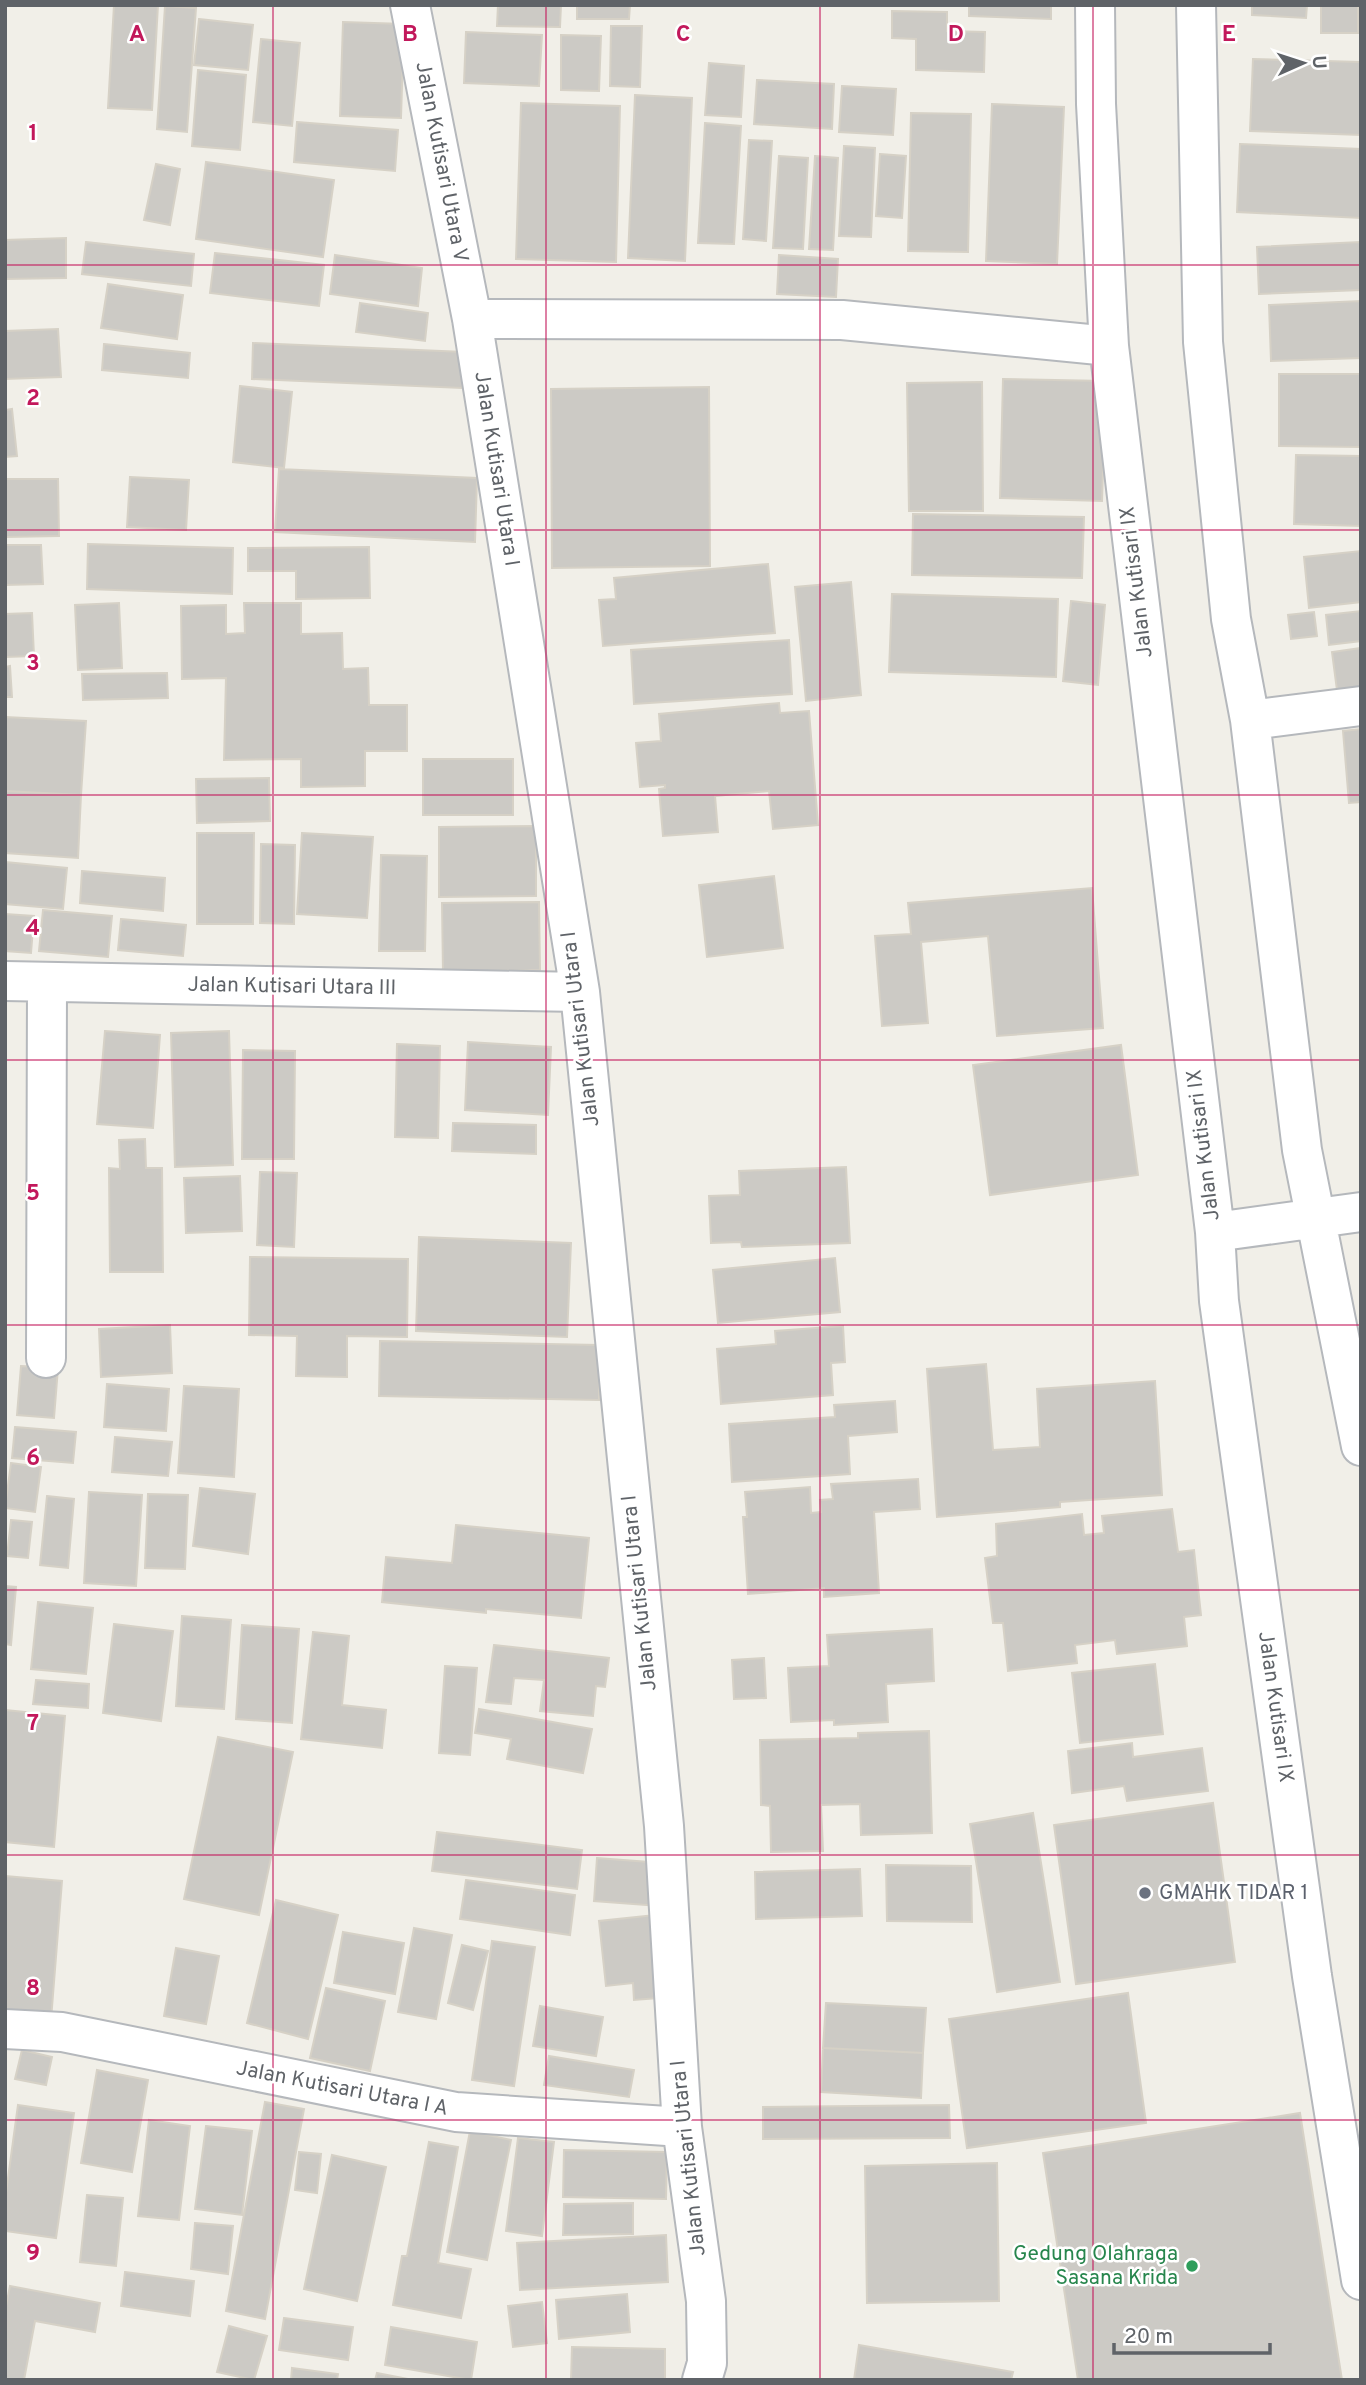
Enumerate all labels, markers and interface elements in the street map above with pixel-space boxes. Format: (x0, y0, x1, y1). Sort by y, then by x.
text: A (129, 21, 145, 50)
text: B (402, 21, 418, 50)
text: C (676, 21, 690, 50)
text: D (948, 21, 964, 50)
text: E (1222, 21, 1236, 50)
north arrow (1268, 28, 1338, 98)
text: U (1306, 55, 1330, 70)
street label: Jalan Kutisari Utara V (408, 59, 474, 265)
text: 1 (28, 120, 38, 149)
street label: Jalan Kutisari Utara I (467, 370, 525, 568)
text: 2 (26, 385, 40, 414)
street label: Jalan Kutisari IX (1114, 505, 1160, 659)
text: 3 (26, 650, 40, 679)
text: 4 (26, 915, 40, 944)
street label: Jalan Kutisari Utara I (556, 930, 606, 1128)
street label: Jalan Kutisari Utara III (187, 972, 397, 1002)
street label: Jalan Kutisari IX (1181, 1068, 1227, 1222)
text: 5 (26, 1180, 40, 1209)
text: 6 (26, 1445, 40, 1474)
street label: Jalan Kutisari Utara I (616, 1494, 664, 1692)
street label: Jalan Kutisari IX (1251, 1630, 1299, 1784)
text: 7 (27, 1710, 39, 1739)
place label: GMAHK TIDAR 1 (1159, 1880, 1308, 1907)
marker: GMAHK TIDAR 1 (1137, 1885, 1153, 1901)
text: 8 (26, 1975, 40, 2004)
street label: Jalan Kutisari Utara I A (234, 2055, 450, 2123)
street label: Jalan Kutisari Utara I (665, 2059, 713, 2257)
text: 9 (26, 2240, 40, 2269)
place label: Gedung Olahraga Sasana Krida (1013, 2241, 1178, 2292)
marker: Gedung Olahraga Sasana Krida (1184, 2258, 1200, 2274)
scale bar (1114, 2312, 1270, 2356)
text: 20 m (1124, 2324, 1173, 2351)

